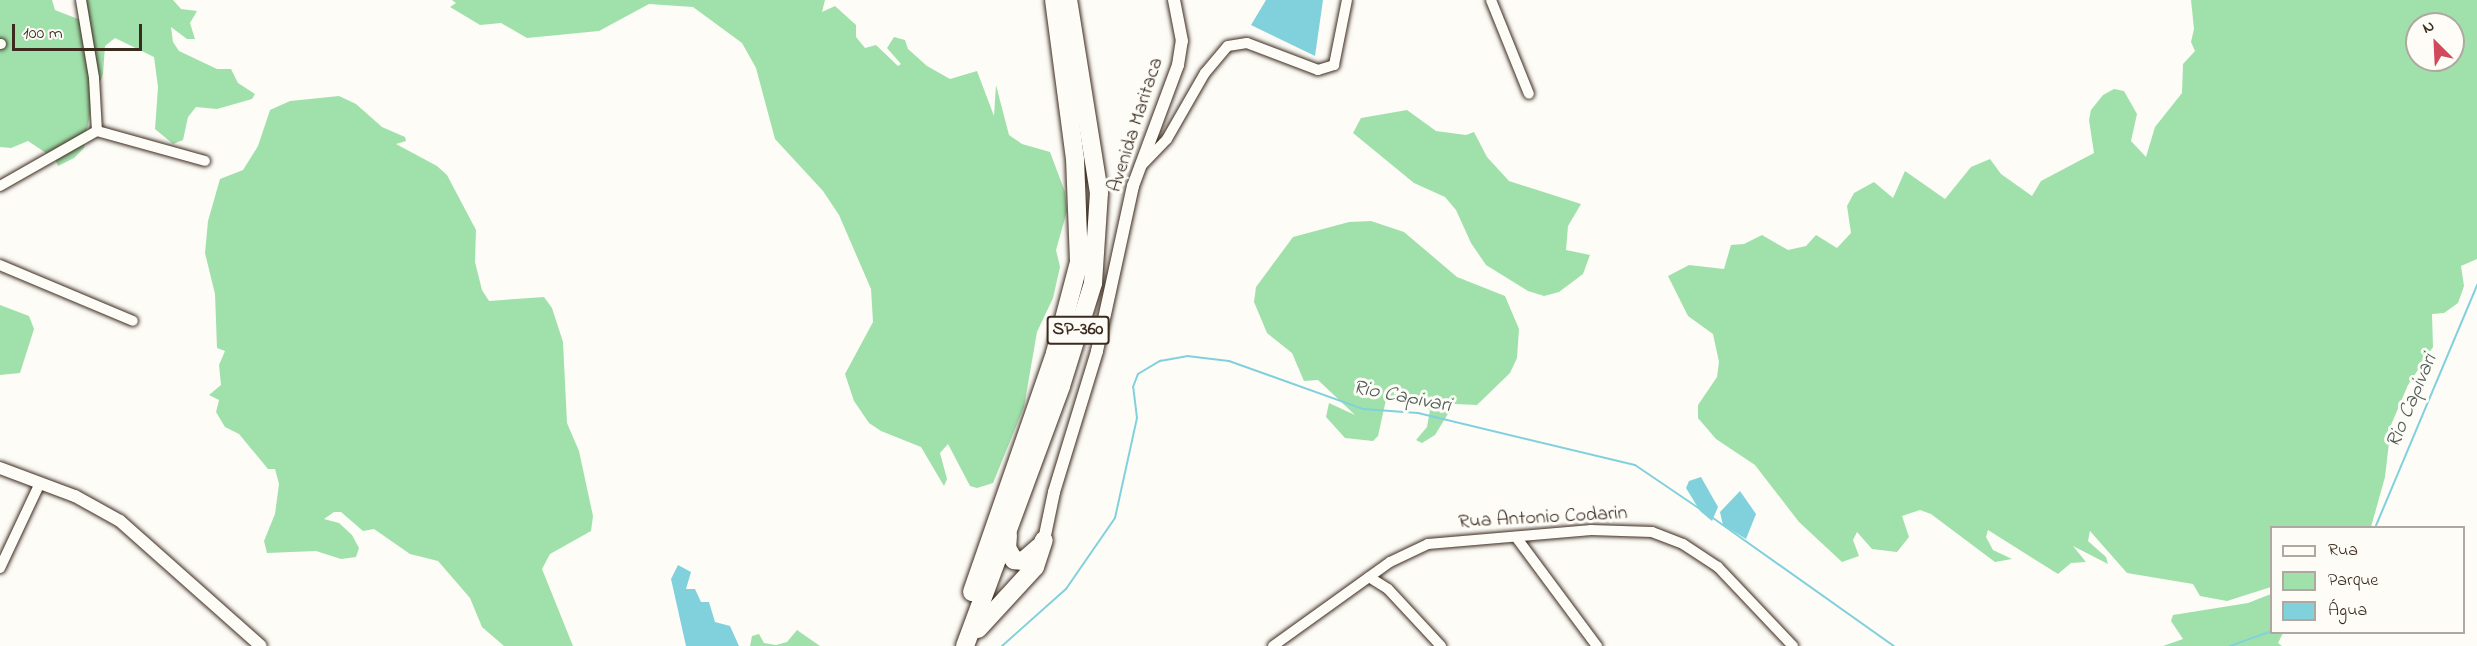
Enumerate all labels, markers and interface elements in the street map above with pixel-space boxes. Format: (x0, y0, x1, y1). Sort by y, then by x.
scale bar (15, 12, 146, 50)
north arrow (2405, 12, 2465, 72)
text: N (2419, 14, 2438, 41)
text: 100 m (23, 21, 63, 47)
street label: Avenida Maritaca (1103, 55, 1169, 195)
road number: SP-360 (1046, 315, 1110, 345)
water label: Rio Capivari (2381, 350, 2443, 452)
water label: Rio Capivari (1351, 375, 1453, 419)
street label: Rua Antonio Codarin (1458, 502, 1628, 534)
legend (2270, 526, 2465, 634)
text: Rua (2328, 538, 2358, 564)
text: Parque (2328, 568, 2378, 594)
text: Água (2328, 598, 2367, 624)

